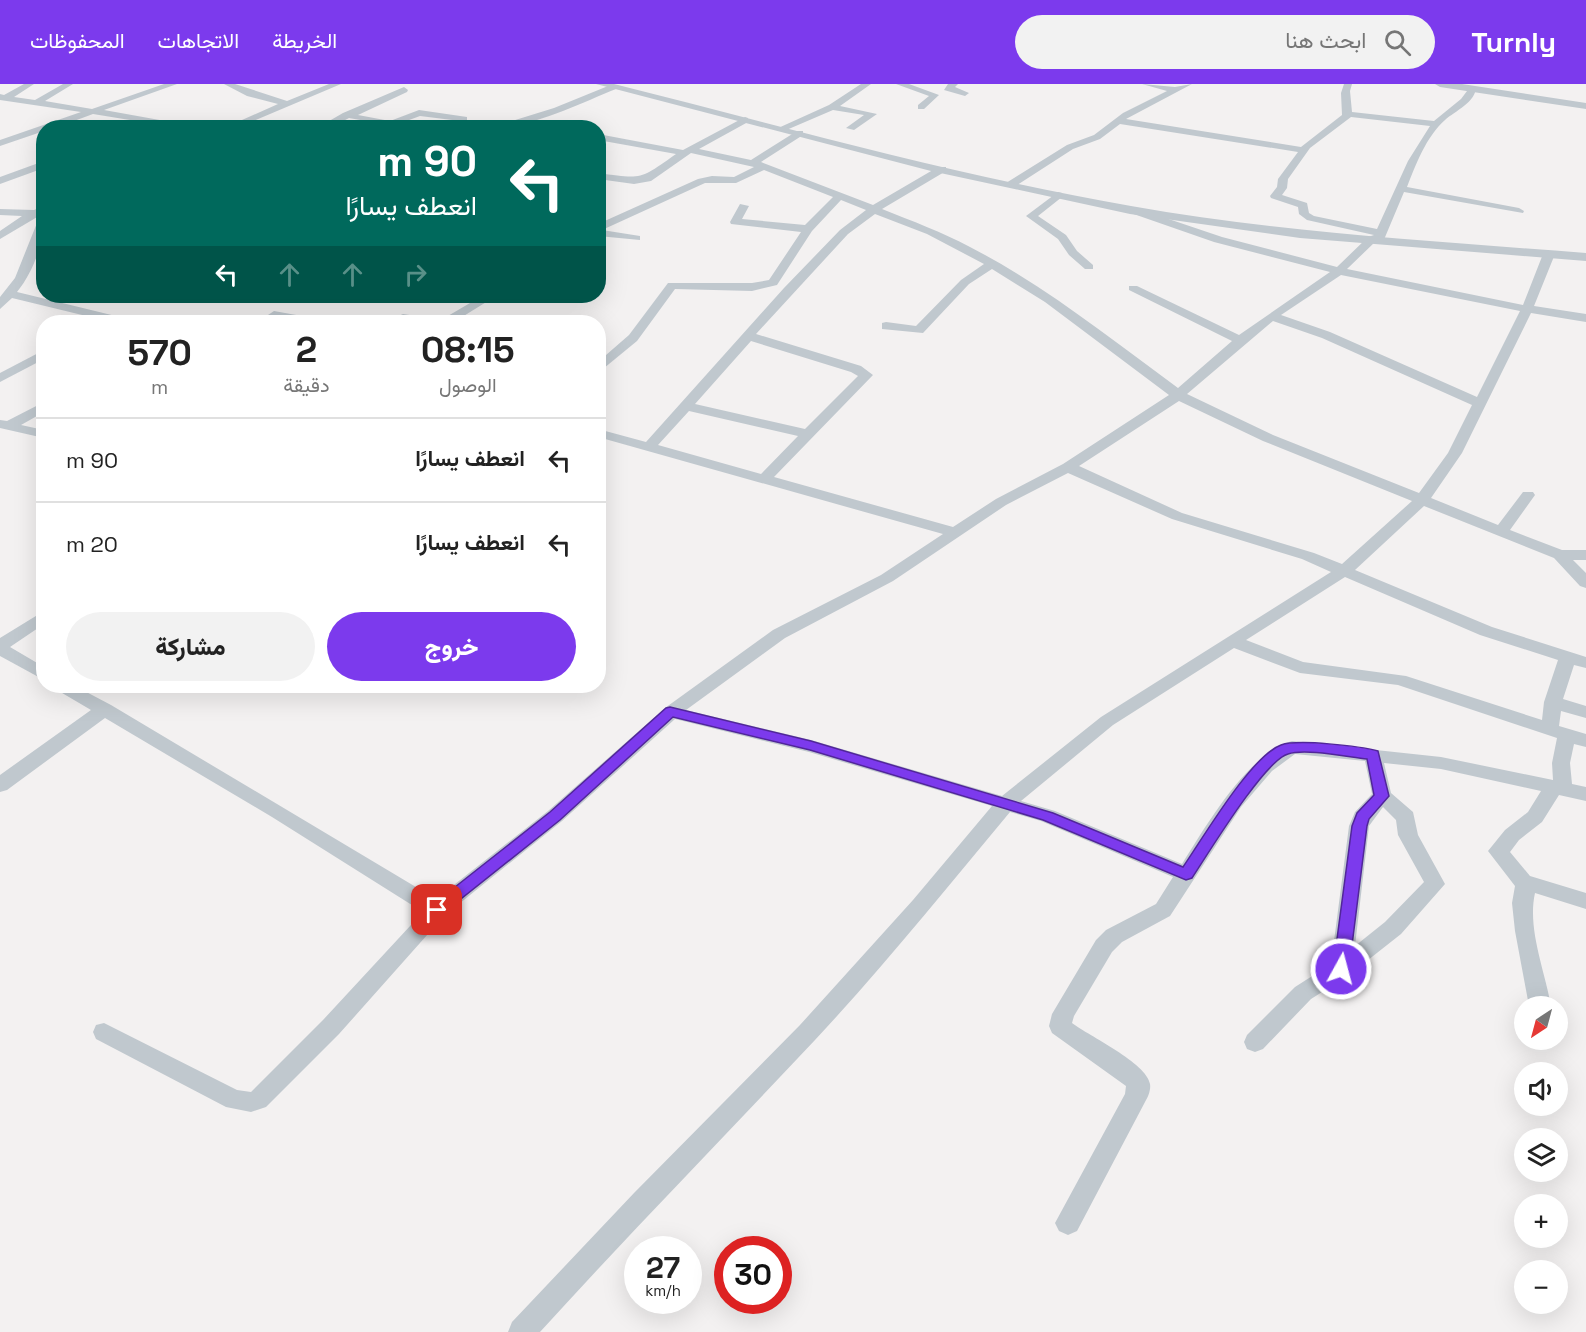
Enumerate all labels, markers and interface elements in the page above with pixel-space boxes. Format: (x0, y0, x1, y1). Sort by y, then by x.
search box (1015, 15, 1435, 69)
text: Turnly (1471, 24, 1556, 60)
text: ابحث هنا (1285, 26, 1366, 54)
icon: search (1381, 26, 1414, 59)
text: المحفوظات (30, 27, 125, 54)
text: الاتجاهات (158, 27, 239, 54)
text: الخريطة (272, 27, 337, 54)
text: 90 m (377, 135, 477, 188)
icon: left (498, 144, 576, 222)
text: انعطف يسارًا (345, 188, 477, 223)
icon: left (210, 258, 243, 291)
icon: ahead (273, 258, 306, 291)
icon: ahead (336, 258, 369, 291)
icon: right (399, 258, 432, 291)
text: 2 (296, 327, 317, 373)
text: 08:15 (421, 327, 515, 373)
text: 570 (127, 330, 192, 376)
text: دقيقة (283, 372, 330, 398)
text: الوصول (439, 372, 497, 398)
text: m (151, 374, 168, 400)
text: انعطف يسارًا (415, 444, 525, 472)
icon: left (543, 444, 576, 477)
text: 90 m (66, 446, 118, 474)
text: انعطف يسارًا (415, 528, 525, 556)
icon: left (543, 528, 576, 561)
text: 20 m (66, 530, 118, 558)
button: مشاركة (66, 612, 315, 681)
button: خروج (327, 612, 576, 681)
pin (411, 884, 462, 935)
icon: arrive (420, 893, 453, 926)
position arrow (1309, 937, 1373, 1001)
north arrow (1514, 996, 1568, 1050)
map controls (1514, 996, 1568, 1314)
button: sound (1514, 1062, 1568, 1116)
button: layers (1514, 1128, 1568, 1182)
button: + (1514, 1194, 1568, 1248)
speed limit sign: 30 (714, 1236, 792, 1314)
text: 27 (646, 1248, 680, 1287)
button: − (1514, 1260, 1568, 1314)
text: km/h (645, 1281, 681, 1300)

